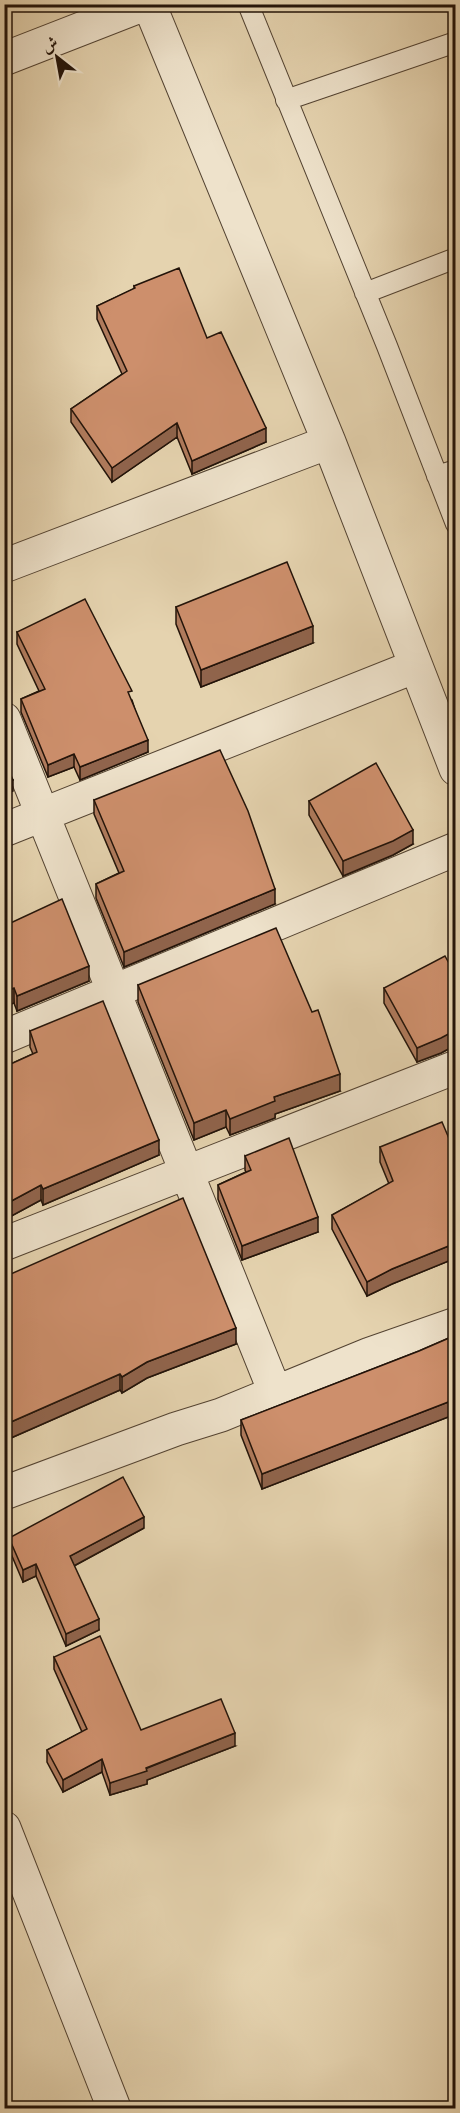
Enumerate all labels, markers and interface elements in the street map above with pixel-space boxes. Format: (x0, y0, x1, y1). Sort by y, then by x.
north arrow (27, 27, 87, 87)
text: ش (38, 32, 61, 57)

